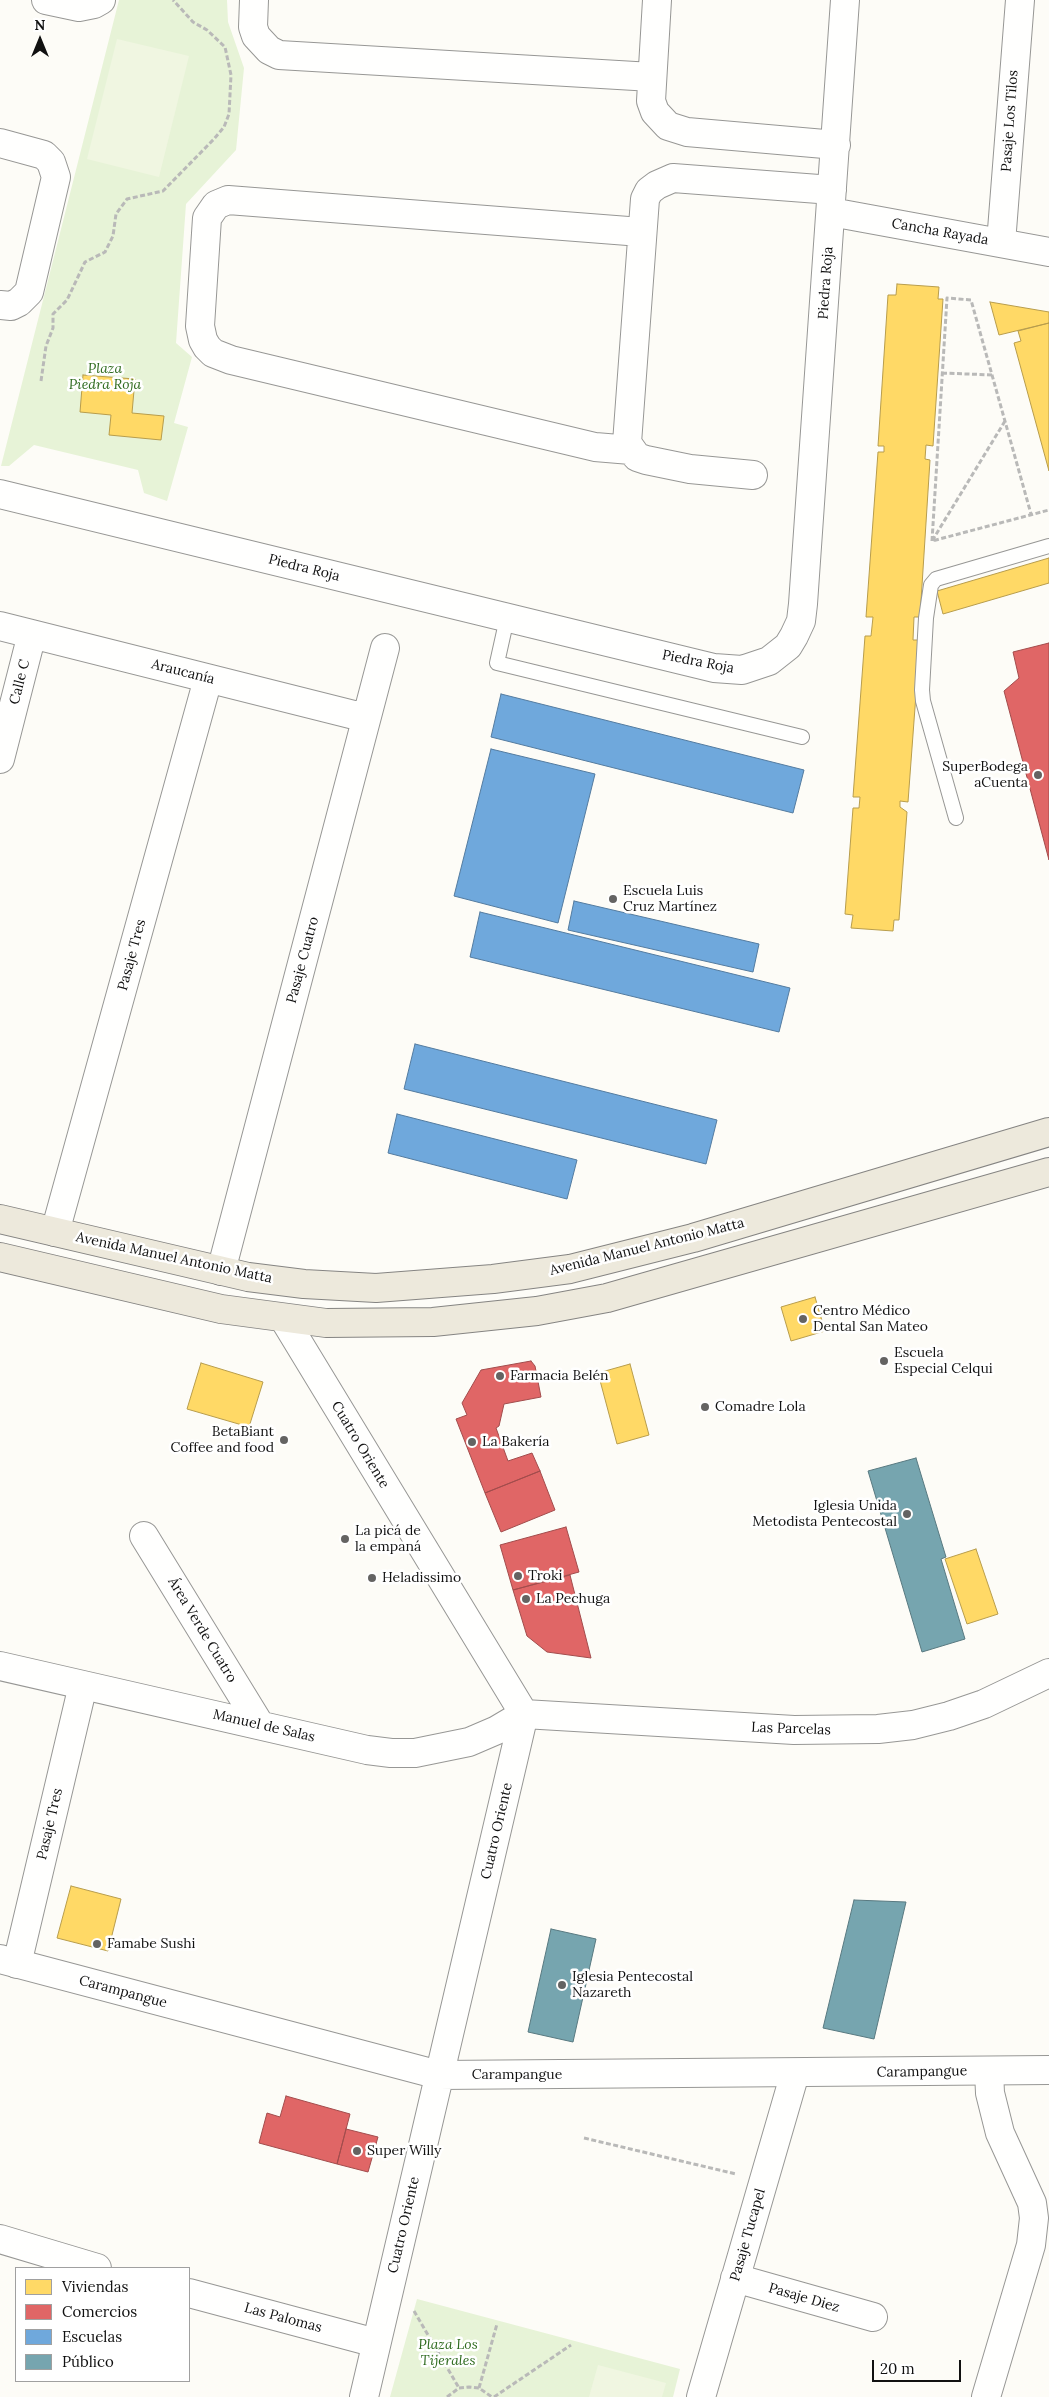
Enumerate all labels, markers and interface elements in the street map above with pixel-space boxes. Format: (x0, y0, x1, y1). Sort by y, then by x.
north arrow (15, 15, 65, 65)
text: N (35, 16, 45, 34)
street label: Pasaje Los Tilos (998, 70, 1022, 172)
street label: Cancha Rayada (890, 215, 990, 249)
street label: Piedra Roja (815, 246, 837, 320)
park label: Plaza Piedra Roja (69, 361, 141, 394)
street label: Piedra Roja (267, 551, 341, 585)
street label: Piedra Roja (661, 647, 735, 677)
street label: Araucanía (150, 656, 216, 688)
street label: Calle C (6, 658, 34, 706)
place label: SuperBodega aCuenta (942, 759, 1028, 792)
marker: SuperBodega aCuenta (1032, 769, 1044, 781)
place label: Escuela Luis Cruz Martínez (623, 883, 717, 916)
marker: Escuela Luis Cruz Martínez (607, 893, 619, 905)
street label: Pasaje Cuatro (283, 915, 323, 1005)
street label: Pasaje Tres (114, 918, 150, 992)
street label: Avenida Manuel Antonio Matta (548, 1215, 746, 1279)
street label: Avenida Manuel Antonio Matta (74, 1229, 274, 1287)
place label: Centro Médico Dental San Mateo (813, 1303, 928, 1335)
marker: Centro Médico Dental San Mateo (797, 1313, 809, 1325)
place label: Escuela Especial Celqui (894, 1345, 993, 1378)
marker: Escuela Especial Celqui (878, 1355, 890, 1367)
place label: Farmacia Belén (510, 1368, 609, 1384)
marker: Farmacia Belén (494, 1370, 506, 1382)
street label: Cuatro Oriente (327, 1398, 393, 1492)
place label: Comadre Lola (715, 1399, 806, 1415)
marker: Comadre Lola (699, 1401, 711, 1413)
place label: BetaBiant Coffee and food (171, 1424, 274, 1456)
marker: BetaBiant Coffee and food (278, 1434, 290, 1446)
place label: La Bakería (482, 1434, 549, 1450)
marker: La Bakería (466, 1436, 478, 1448)
place label: Iglesia Unida Metodista Pentecostal (752, 1498, 897, 1530)
marker: Iglesia Unida Metodista Pentecostal (901, 1508, 913, 1520)
place label: La picá de la empaná (355, 1523, 421, 1555)
marker: La picá de la empaná (339, 1533, 351, 1545)
place label: Troki (528, 1568, 562, 1584)
place label: Heladissimo (382, 1570, 461, 1586)
marker: Troki (512, 1570, 524, 1582)
marker: Heladissimo (366, 1572, 378, 1584)
street label: Área Verde Cuatro (164, 1574, 240, 1686)
place label: La Pechuga (536, 1591, 610, 1607)
marker: La Pechuga (520, 1593, 532, 1605)
street label: Manuel de Salas (211, 1706, 317, 1746)
street label: Las Parcelas (751, 1719, 831, 1739)
street label: Cuatro Oriente (478, 1781, 516, 1881)
street label: Pasaje Tres (34, 1787, 66, 1861)
place label: Famabe Sushi (107, 1936, 196, 1952)
marker: Famabe Sushi (91, 1938, 103, 1950)
place label: Iglesia Pentecostal Nazareth (572, 1969, 693, 2001)
street label: Carampangue (77, 1972, 169, 2012)
marker: Iglesia Pentecostal Nazareth (556, 1979, 568, 1991)
street label: Carampangue (877, 2063, 967, 2081)
street label: Carampangue (472, 2067, 562, 2083)
place label: Super Willy (367, 2143, 441, 2159)
marker: Super Willy (351, 2145, 363, 2157)
street label: Cuatro Oriente (385, 2175, 423, 2275)
street label: Pasaje Tucapel (727, 2187, 769, 2283)
legend (15, 2267, 190, 2382)
text: Viviendas (62, 2277, 128, 2296)
street label: Pasaje Diez (766, 2280, 842, 2316)
street label: Las Palomas (242, 2300, 324, 2336)
text: Comercios (62, 2302, 137, 2321)
text: Escuelas (62, 2327, 122, 2346)
park label: Plaza Los Tijerales (418, 2337, 478, 2370)
scale bar (874, 2350, 963, 2382)
text: Público (62, 2352, 114, 2371)
text: 20 m (880, 2359, 915, 2378)

